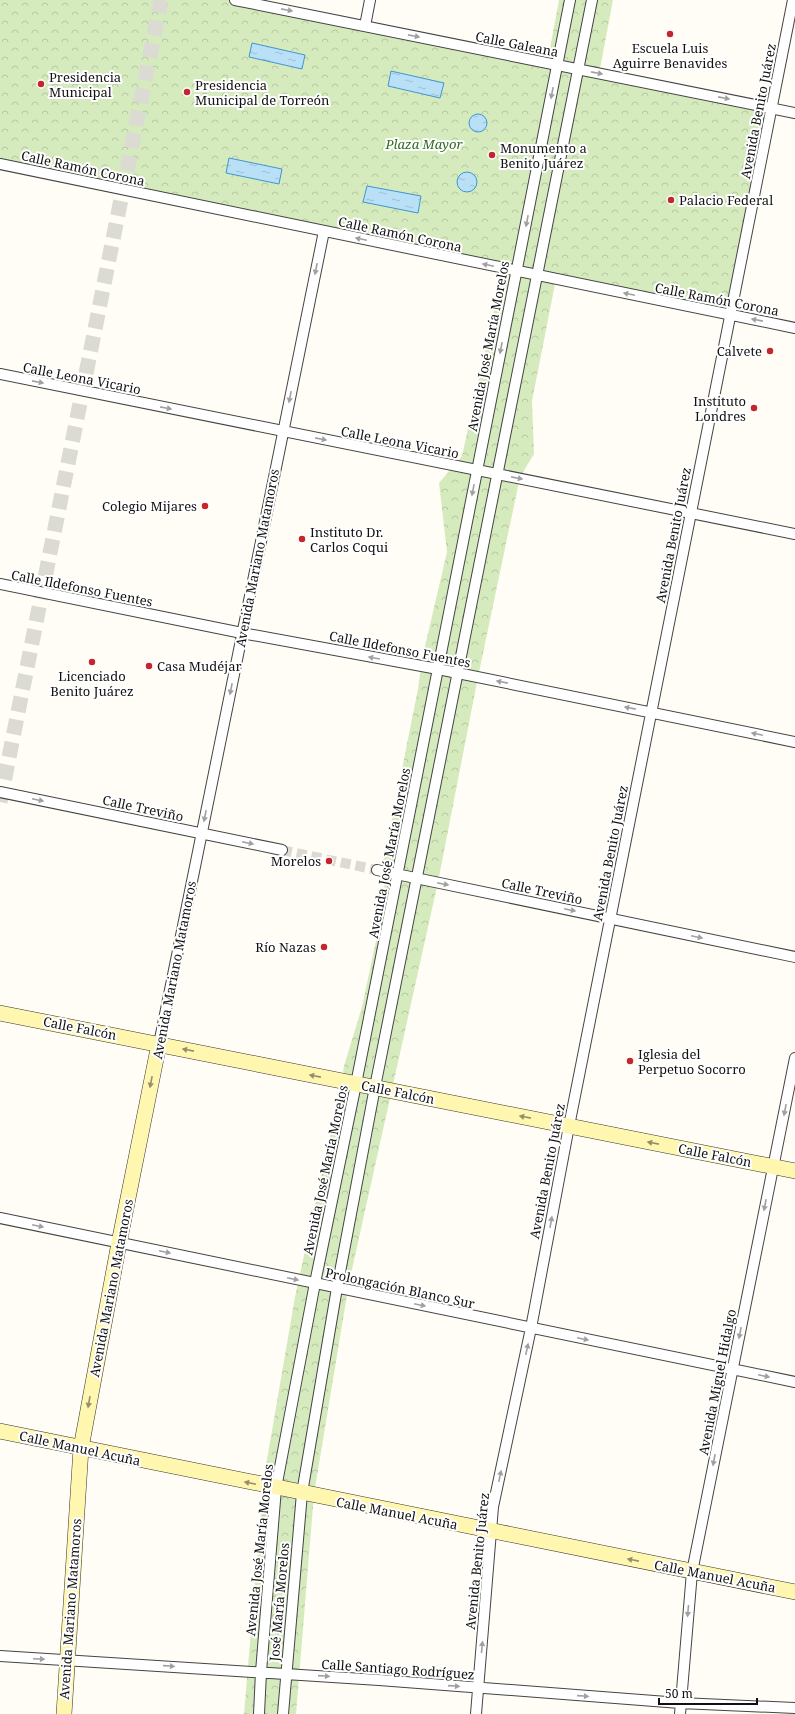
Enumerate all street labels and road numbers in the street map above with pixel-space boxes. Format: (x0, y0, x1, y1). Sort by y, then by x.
street label: Calle Galeana (474, 27, 560, 61)
street label: Avenida Benito Juárez (736, 42, 780, 180)
street label: Calle Ramón Corona (20, 146, 146, 190)
street label: Calle Ramón Corona (337, 212, 463, 256)
street label: Avenida José María Morelos (463, 259, 513, 433)
street label: Calle Ramón Corona (653, 278, 781, 320)
street label: Calle Leona Vicario (21, 358, 143, 398)
street label: Calle Leona Vicario (339, 422, 461, 462)
street label: Avenida Benito Juárez (651, 466, 695, 604)
street label: Avenida Mariano Matamoros (231, 467, 283, 649)
street label: Calle Ildefonso Fuentes (10, 565, 154, 611)
street label: Calle Ildefonso Fuentes (328, 626, 472, 672)
street label: Avenida José María Morelos (364, 766, 414, 940)
street label: Avenida Benito Juárez (588, 784, 632, 922)
street label: Calle Treviño (101, 791, 185, 825)
street label: Calle Treviño (500, 874, 584, 908)
street label: Avenida Mariano Matamoros (148, 879, 200, 1061)
street label: Calle Falcón (42, 1012, 119, 1044)
street label: Calle Falcón (360, 1076, 437, 1108)
street label: Avenida José María Morelos (298, 1083, 352, 1257)
street label: Avenida Benito Juárez (525, 1102, 569, 1240)
street label: Calle Falcón (677, 1139, 754, 1171)
street label: Avenida Mariano Matamoros (85, 1197, 137, 1379)
street label: Prolongación Blanco Sur (324, 1263, 476, 1313)
street label: Avenida Miguel Hidalgo (694, 1307, 740, 1457)
street label: Calle Manuel Acuña (18, 1426, 142, 1470)
street label: Avenida José María Morelos (241, 1463, 277, 1637)
street label: Calle Manuel Acuña (335, 1492, 459, 1534)
street label: Avenida Benito Juárez (461, 1492, 493, 1630)
street label: Avenida Mariano Matamoros (55, 1518, 85, 1700)
street label: José María Morelos (265, 1542, 293, 1663)
street label: Calle Manuel Acuña (653, 1555, 777, 1597)
street label: Calle Santiago Rodríguez (321, 1655, 475, 1683)

